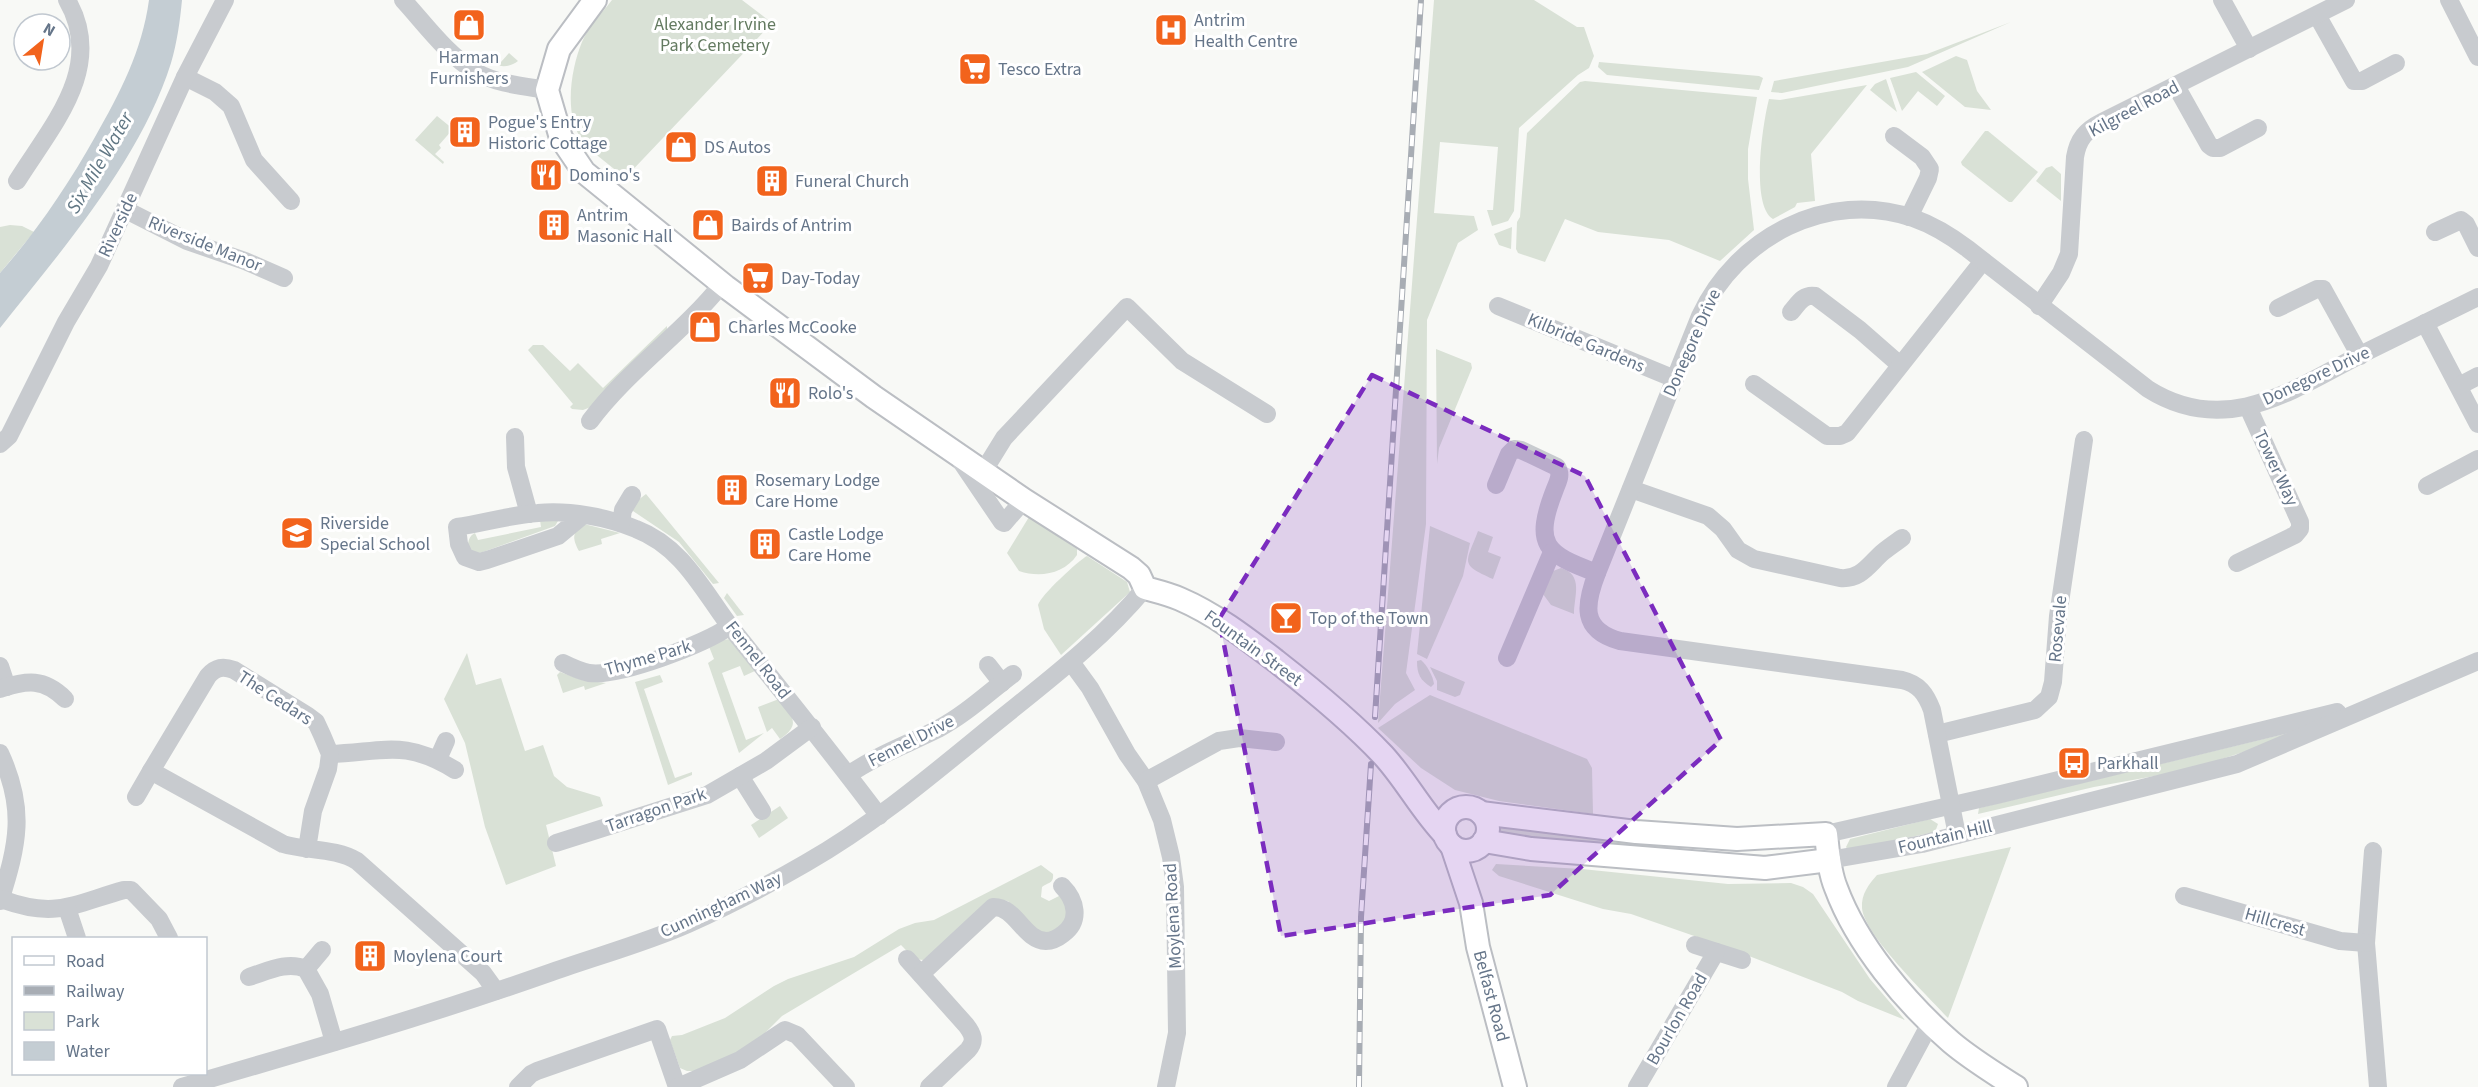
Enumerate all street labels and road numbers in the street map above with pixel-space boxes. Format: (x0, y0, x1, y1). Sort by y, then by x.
street label: Kilgreel Road (2084, 75, 2184, 143)
street label: Riverside (92, 188, 144, 262)
street label: Riverside Manor (144, 210, 266, 278)
street label: Donegore Drive (1657, 285, 1727, 401)
street label: Kilbride Gardens (1524, 307, 1648, 379)
street label: Donegore Drive (2258, 340, 2374, 412)
street label: Tower Way (2248, 426, 2305, 511)
street label: Rosevale (2043, 594, 2073, 663)
street label: Fountain Street (1199, 604, 1307, 692)
street label: Fennel Road (720, 616, 796, 704)
street label: Thyme Park (602, 634, 694, 682)
street label: The Cedars (233, 665, 317, 731)
street label: Fennel Drive (864, 709, 958, 773)
street label: Tarragon Park (603, 781, 709, 839)
street label: Fountain Hill (1895, 814, 1995, 860)
street label: Moylena Road (1158, 862, 1188, 970)
street label: Cunningham Way (656, 866, 786, 944)
street label: Hillcrest (2242, 901, 2308, 943)
street label: Belfast Road (1467, 948, 1515, 1044)
street label: Bourlon Road (1640, 968, 1714, 1070)

